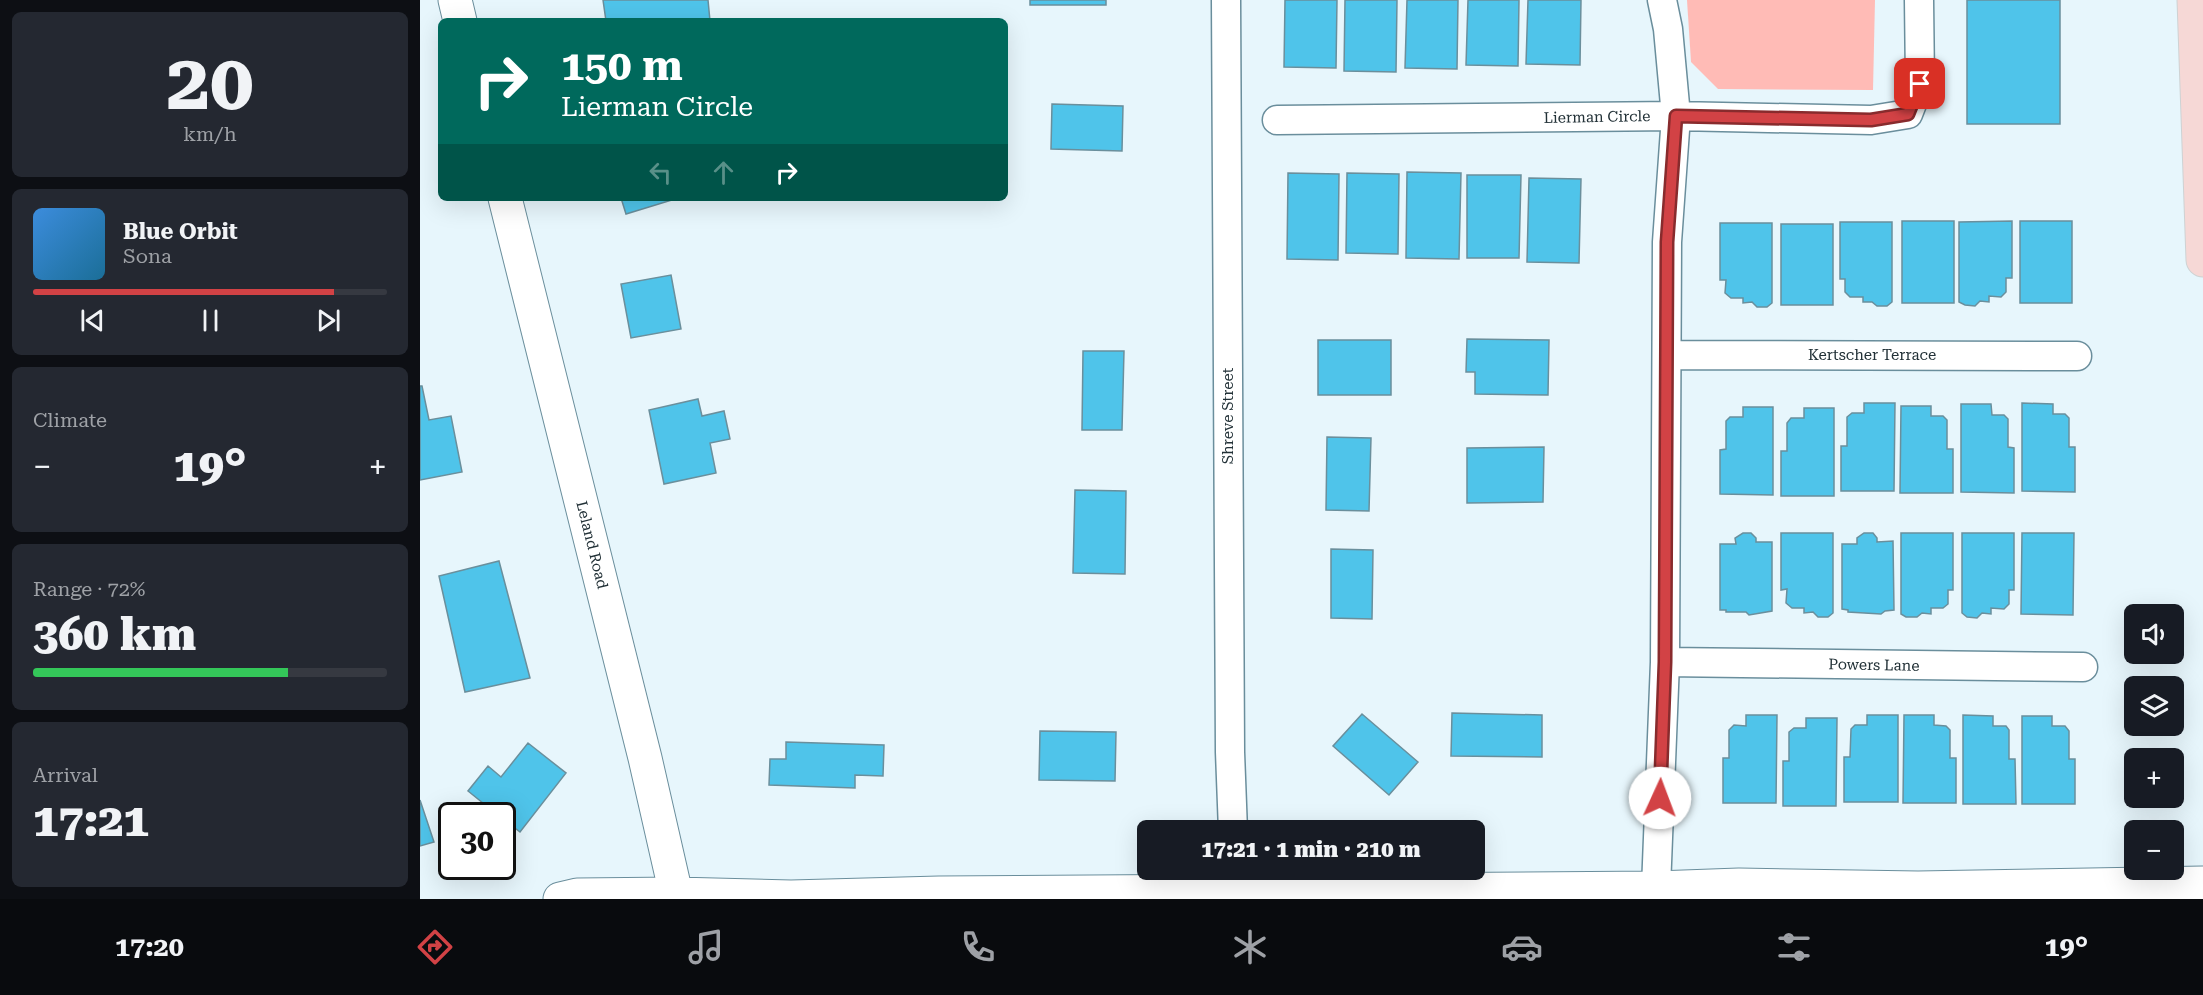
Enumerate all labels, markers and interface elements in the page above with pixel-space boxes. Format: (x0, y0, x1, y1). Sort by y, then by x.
text: 20 (166, 37, 254, 128)
text: 150 m (561, 41, 683, 90)
icon: right (462, 42, 540, 120)
pin (1894, 58, 1945, 109)
icon: arrive (1903, 67, 1936, 100)
text: Lierman Circle (561, 91, 753, 123)
street label: Lierman Circle (1543, 107, 1651, 127)
text: km/h (183, 122, 237, 146)
icon: left (644, 156, 677, 189)
icon: ahead (707, 156, 740, 189)
icon: right (770, 156, 803, 189)
text: Blue Orbit (123, 219, 238, 244)
text: Sona (123, 244, 172, 268)
icon: previous (76, 304, 109, 337)
icon: pause (194, 304, 227, 337)
icon: next (312, 304, 345, 337)
street label: Kertscher Terrace (1808, 346, 1936, 364)
street label: Shreve Street (1219, 367, 1237, 464)
text: Climate (33, 408, 107, 432)
text: 19° (174, 439, 247, 492)
text: − (33, 447, 51, 486)
text: + (369, 447, 387, 486)
street label: Leland Road (572, 499, 612, 591)
text: Range · 72% (33, 577, 145, 601)
map controls (2124, 604, 2184, 880)
button: sound (2124, 604, 2184, 664)
text: 360 km (33, 608, 196, 661)
street label: Powers Lane (1828, 655, 1920, 675)
button: layers (2124, 676, 2184, 736)
button: + (2124, 748, 2184, 808)
text: Arrival (33, 763, 98, 787)
position arrow (1628, 766, 1692, 830)
text: 17:21 (33, 794, 149, 847)
speed limit sign: 30 (438, 802, 516, 880)
button: − (2124, 820, 2184, 880)
text: 17:21 · 1 min · 210 m (1201, 837, 1421, 862)
icon: directions (414, 926, 456, 968)
icon: music (685, 926, 727, 968)
icon: phone (957, 926, 999, 968)
icon: climate (1229, 926, 1271, 968)
icon: car (1501, 926, 1543, 968)
icon: filters (1773, 926, 1815, 968)
text: 17:20 (115, 931, 184, 963)
text: 19° (2044, 931, 2088, 963)

